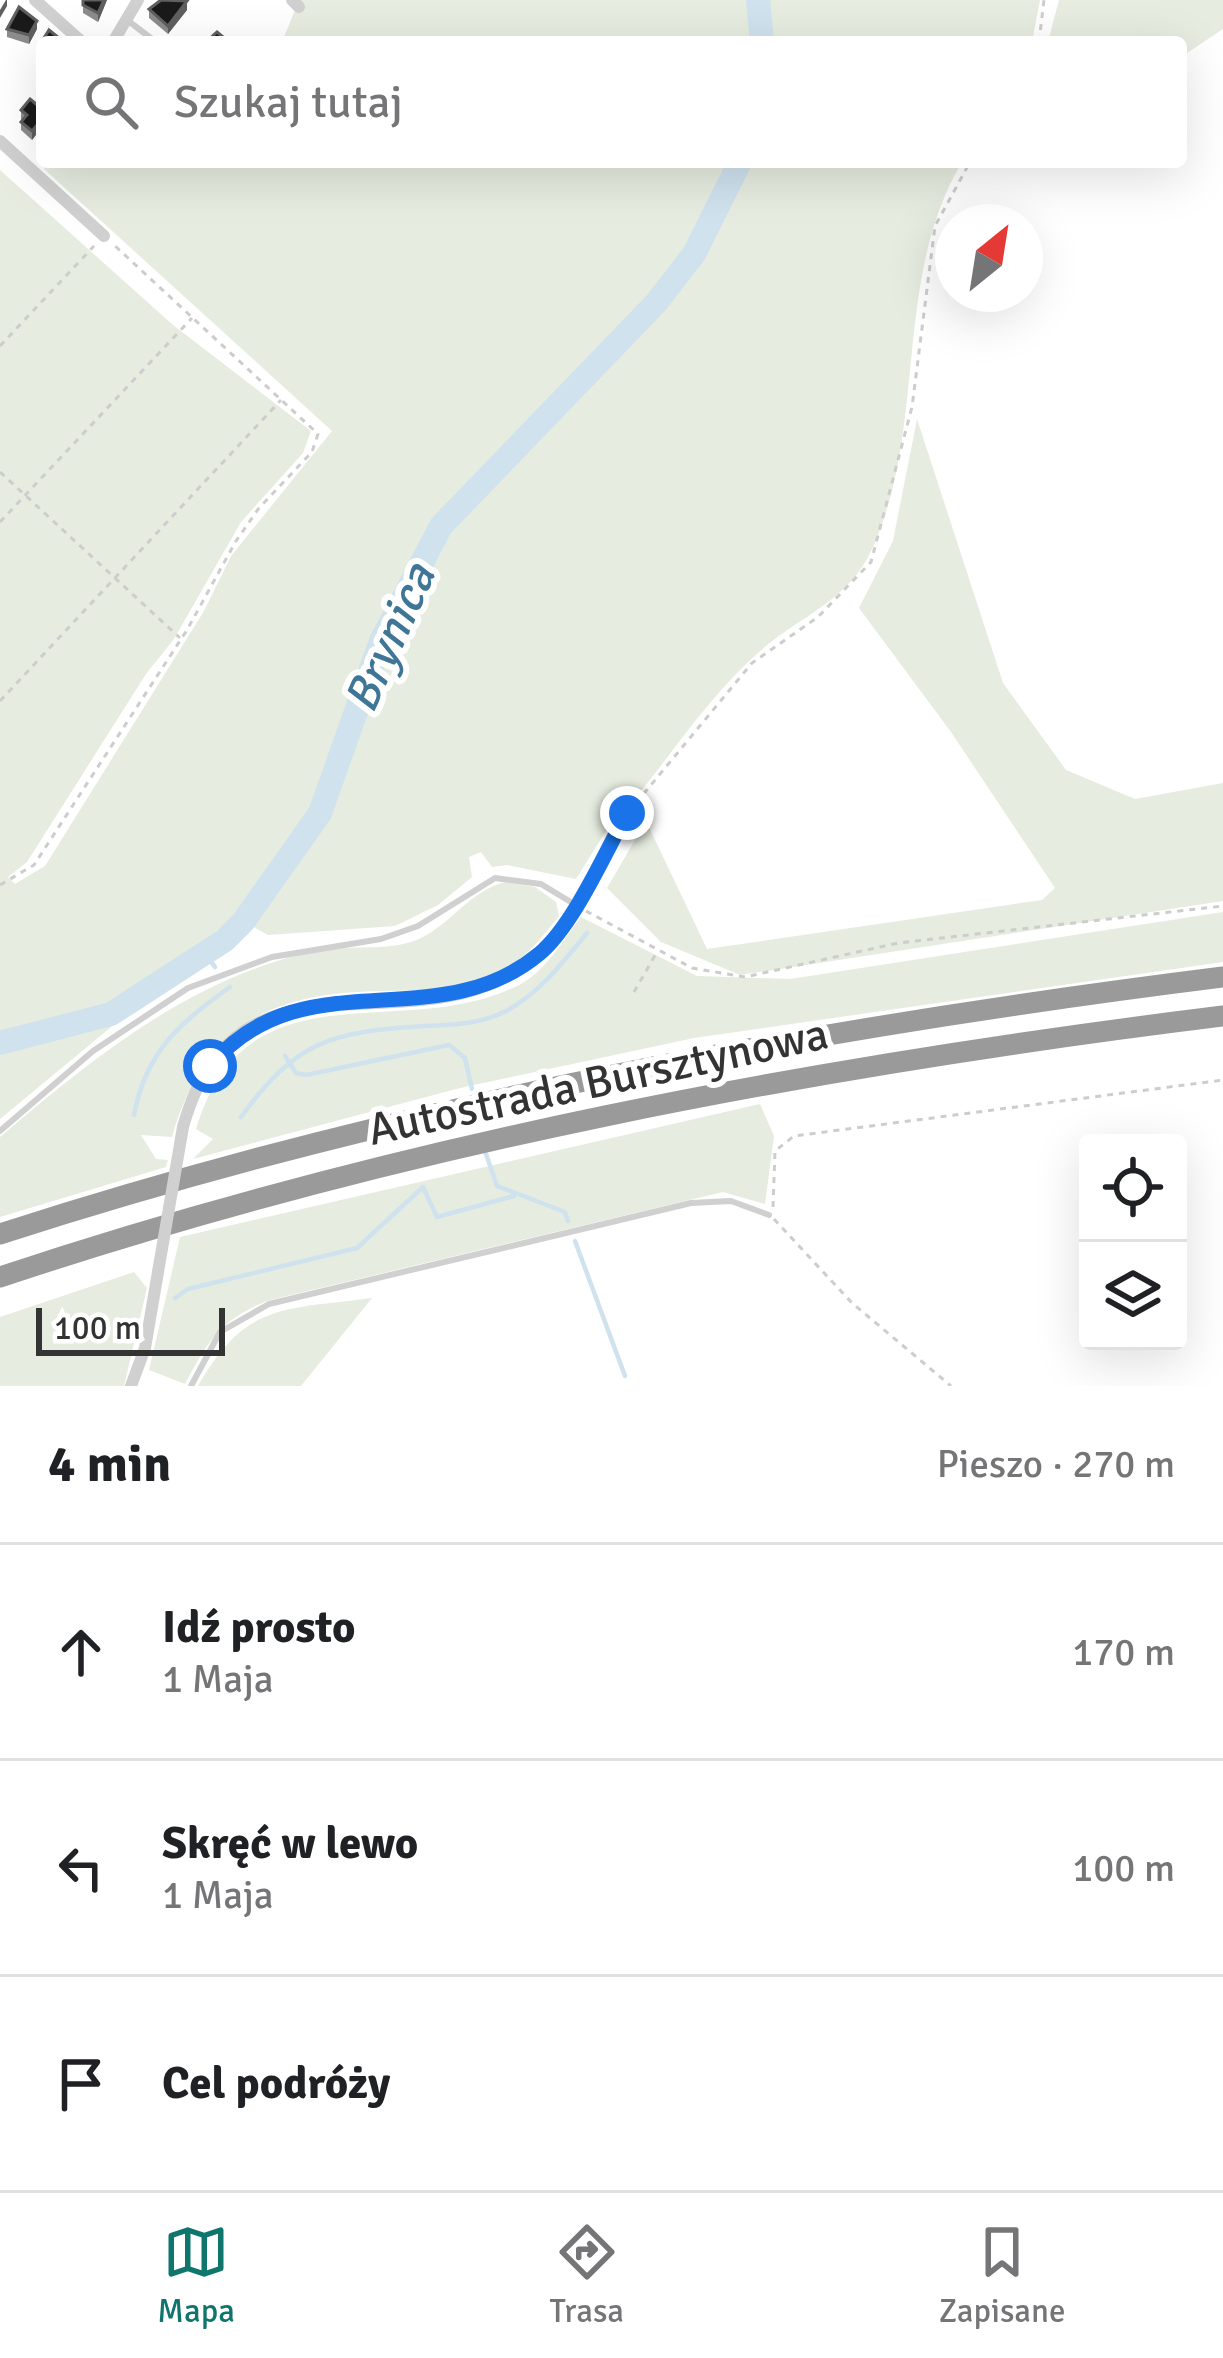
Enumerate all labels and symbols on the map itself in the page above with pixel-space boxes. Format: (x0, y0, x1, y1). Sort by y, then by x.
north arrow (935, 204, 1043, 312)
water label: Brynica (331, 553, 449, 721)
route end (600, 786, 654, 840)
street label: Autostrada Bursztynowa (363, 1006, 833, 1158)
route start (183, 1039, 237, 1093)
scale bar (36, 1302, 225, 1355)

